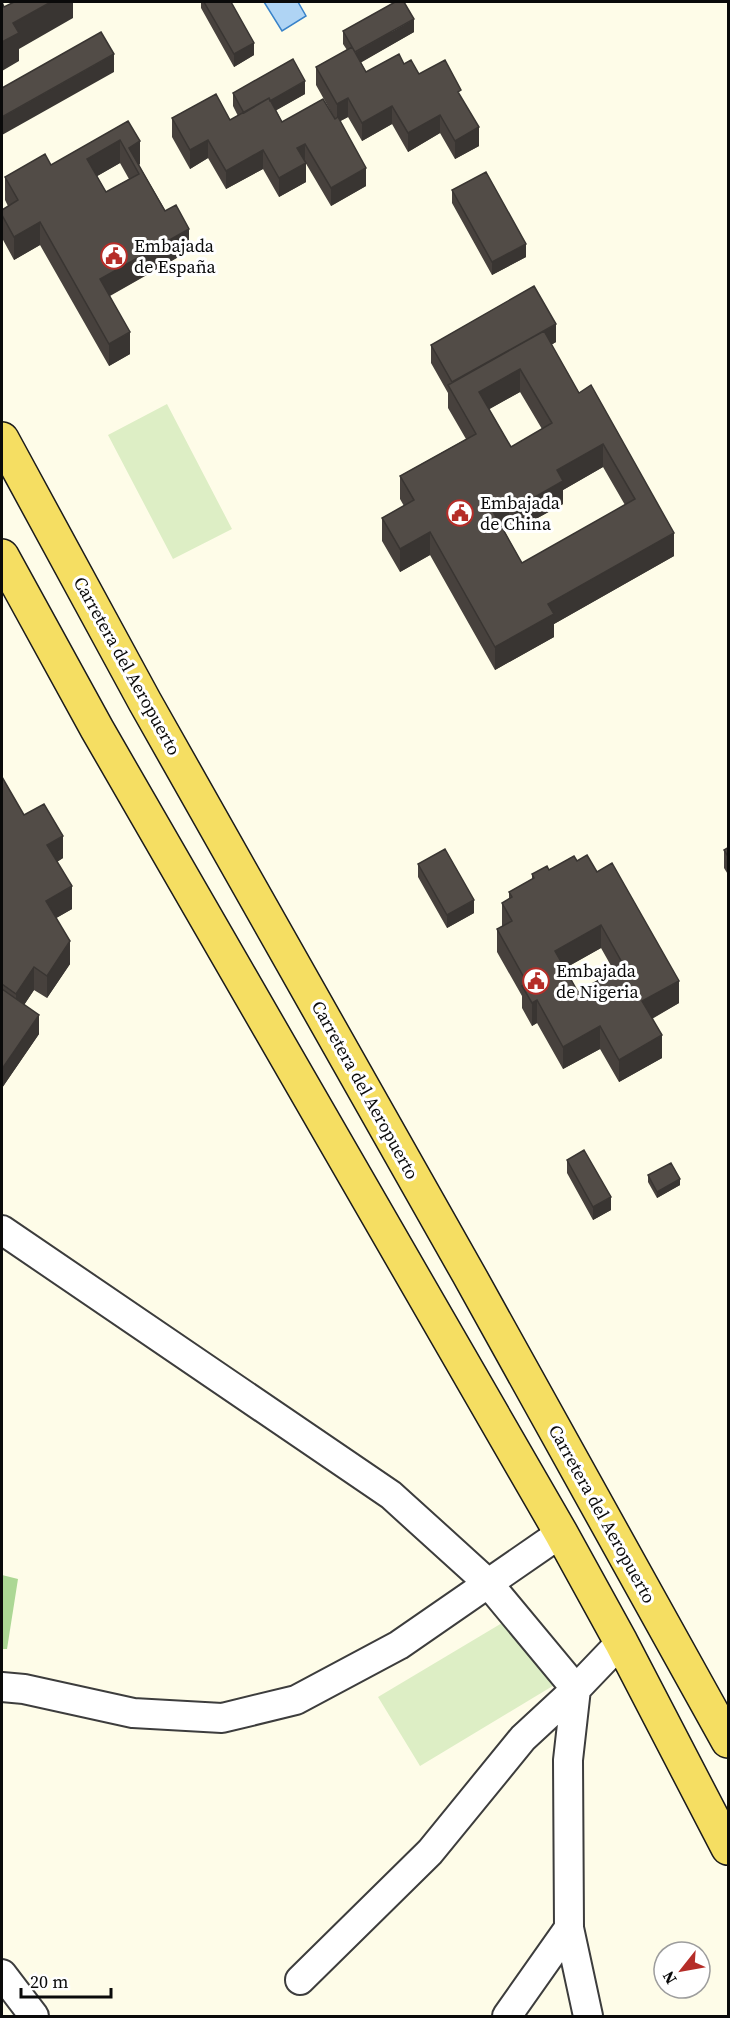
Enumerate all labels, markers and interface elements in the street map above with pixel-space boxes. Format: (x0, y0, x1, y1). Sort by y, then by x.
place label: Embajada de España (134, 233, 217, 279)
public building icon: Embajada de España (99, 241, 129, 271)
place label: Embajada de China (480, 490, 561, 536)
public building icon: Embajada de China (445, 498, 475, 528)
street label: Carretera del Aeropuerto (68, 572, 187, 760)
place label: Embajada de Nigeria (556, 958, 639, 1004)
public building icon: Embajada de Nigeria (521, 966, 551, 996)
street label: Carretera del Aeropuerto (306, 996, 425, 1184)
street label: Carretera del Aeropuerto (543, 1420, 662, 1608)
north arrow (652, 1940, 712, 2000)
scale bar (21, 1961, 111, 1999)
text: N (657, 1967, 682, 1988)
text: 20 m (30, 1969, 68, 1994)

